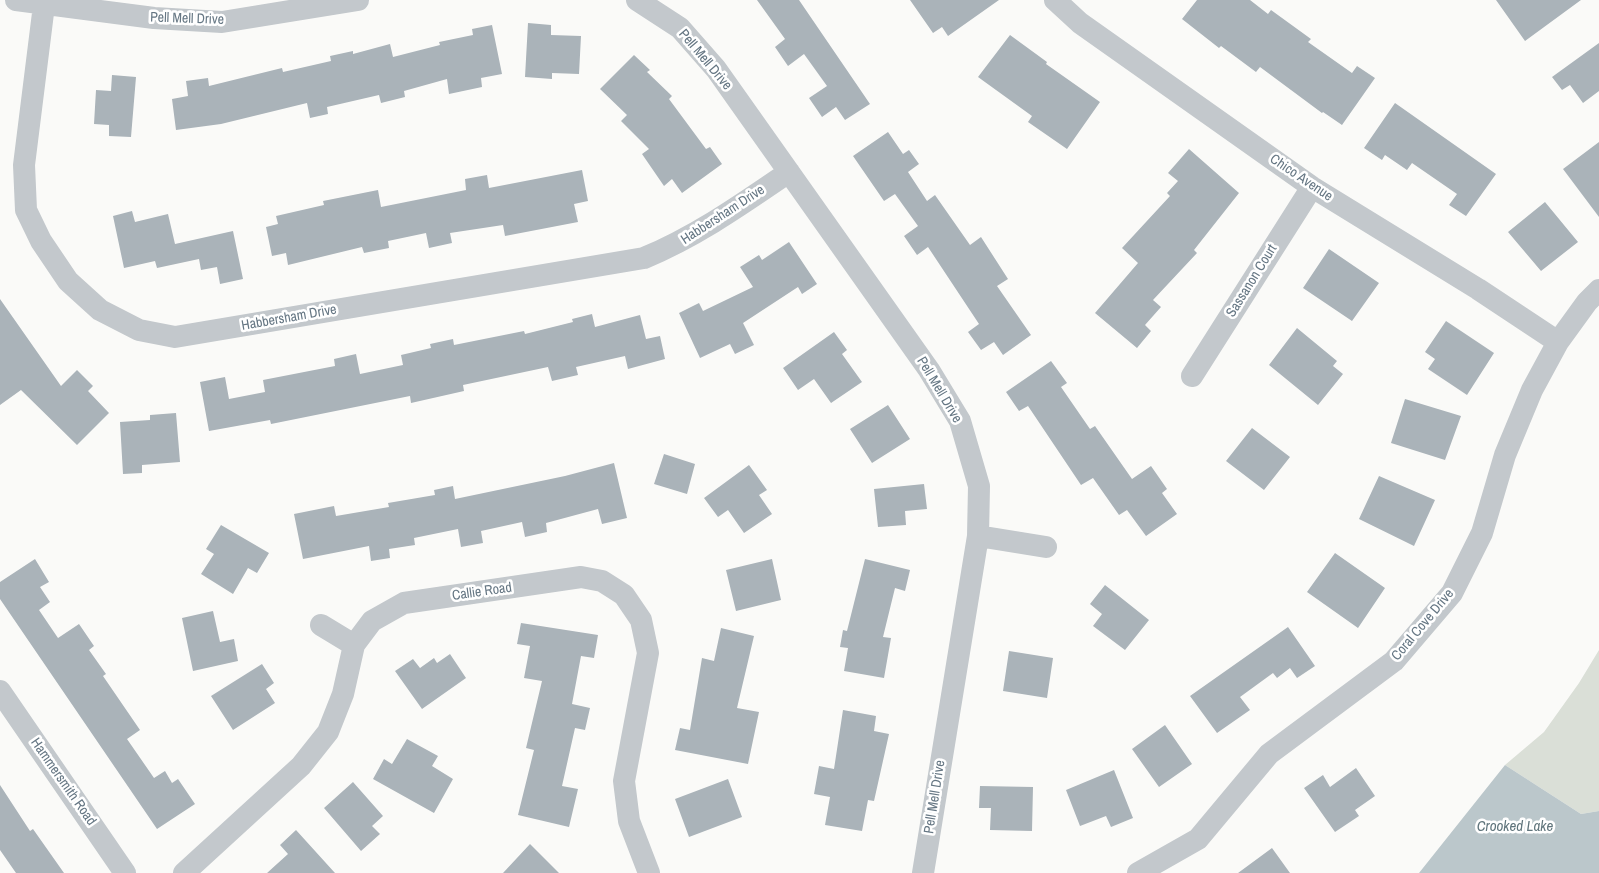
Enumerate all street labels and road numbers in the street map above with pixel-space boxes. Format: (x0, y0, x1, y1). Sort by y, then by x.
street label: Pell Mell Drive (150, 9, 224, 29)
street label: Pell Mell Drive (675, 26, 735, 94)
street label: Chico Avenue (1266, 151, 1336, 205)
street label: Habbersham Drive (678, 182, 768, 248)
street label: Sassanon Court (1223, 242, 1281, 320)
street label: Habbersham Drive (240, 301, 338, 335)
street label: Pell Mell Drive (913, 354, 965, 426)
street label: Callie Road (451, 580, 513, 604)
street label: Coral Cove Drive (1388, 586, 1458, 664)
street label: Hammersmith Road (27, 735, 99, 829)
street label: Pell Mell Drive (921, 759, 949, 835)

